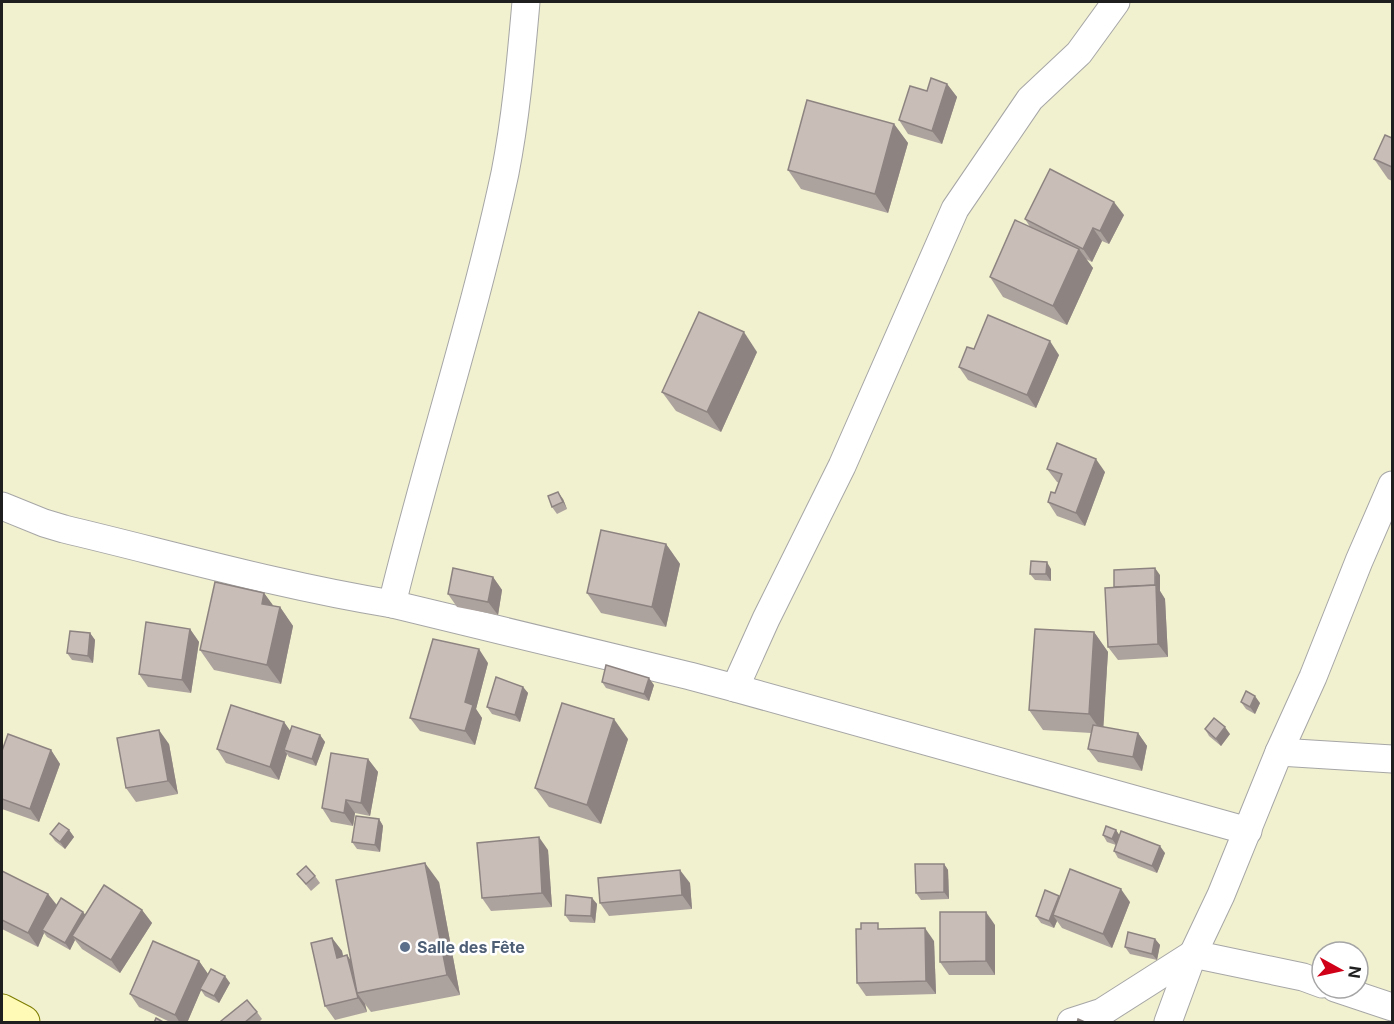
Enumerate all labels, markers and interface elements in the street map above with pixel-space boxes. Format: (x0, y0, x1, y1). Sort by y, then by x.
place label: Salle des Fête (417, 937, 525, 957)
marker: Salle des Fête (398, 940, 412, 954)
north arrow (1310, 940, 1370, 1000)
text: N (1344, 965, 1366, 980)

